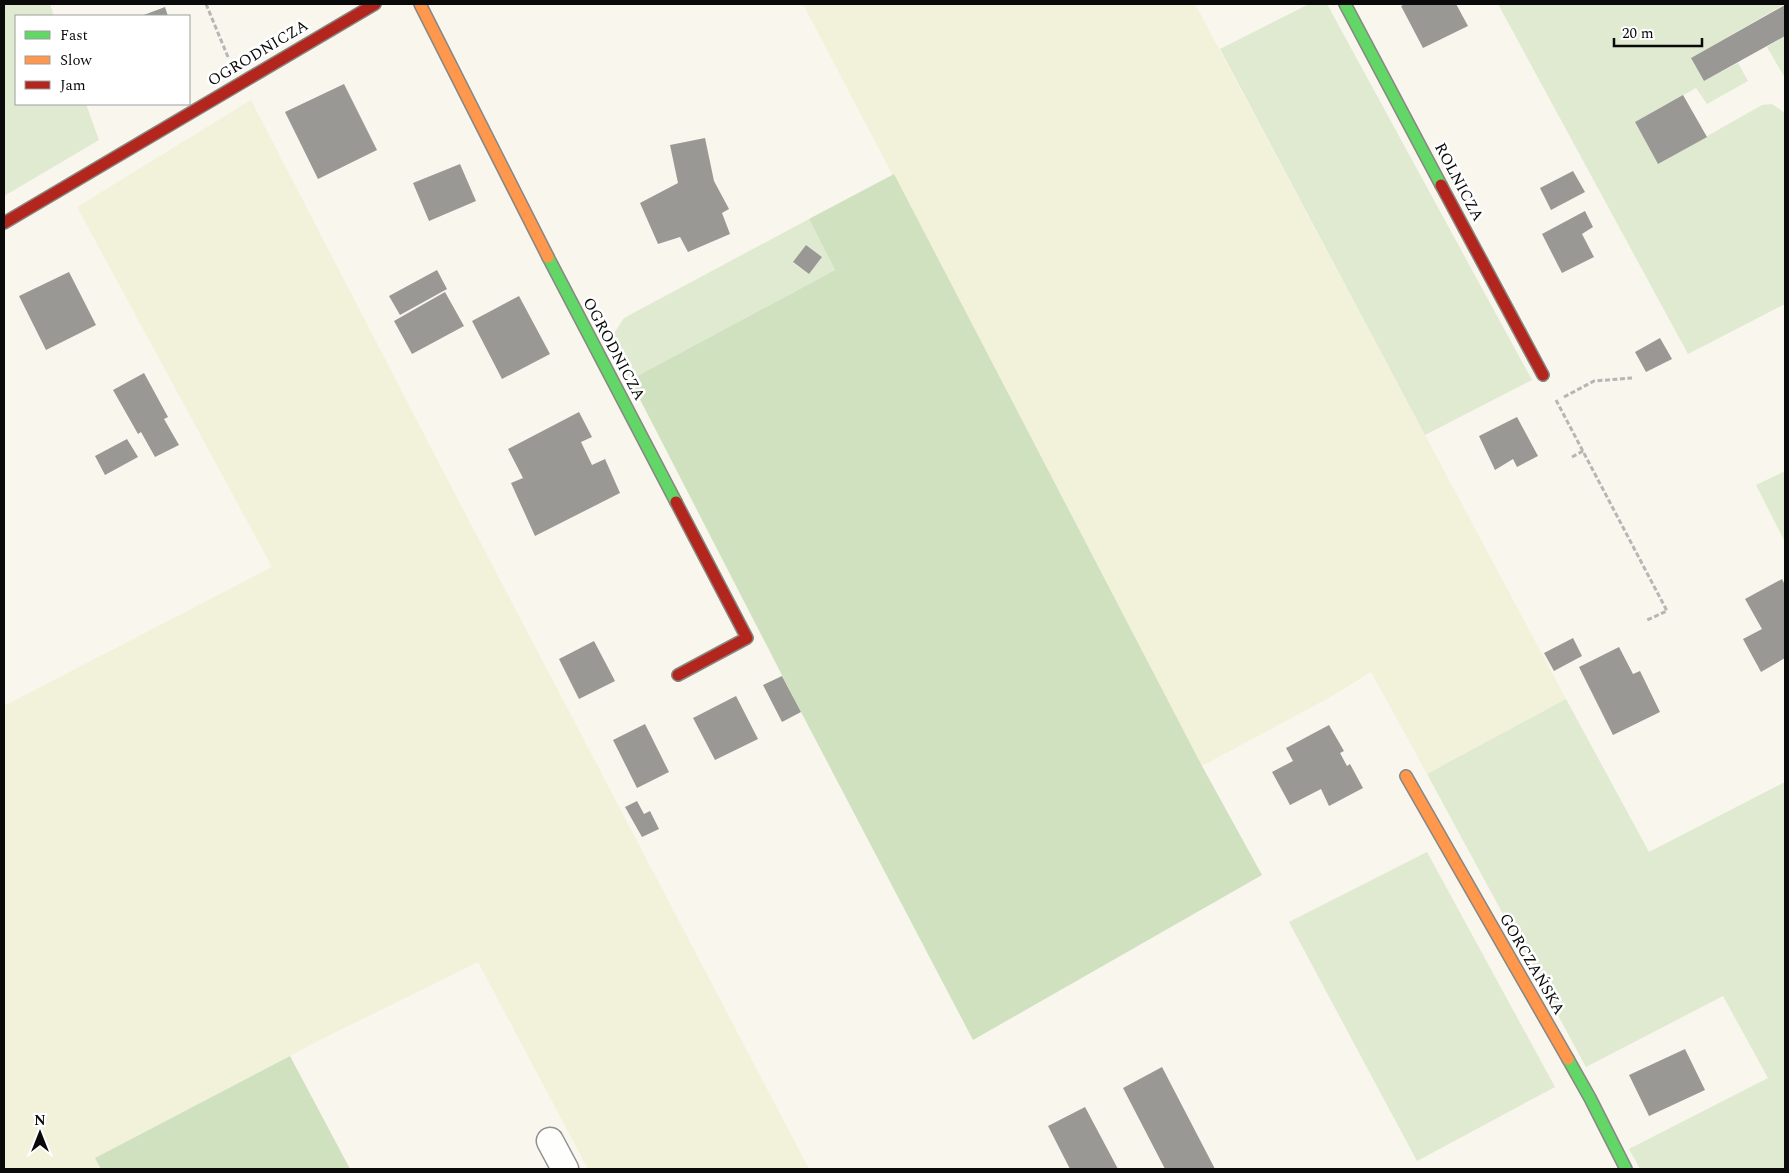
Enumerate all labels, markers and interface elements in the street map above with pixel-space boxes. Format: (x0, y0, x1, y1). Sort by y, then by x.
street label: OGRODNICZA (203, 13, 313, 93)
legend (15, 15, 190, 105)
scale bar (1614, 15, 1702, 47)
text: 20 m (1622, 22, 1654, 45)
text: Fast (60, 24, 88, 47)
text: Slow (60, 49, 92, 72)
text: Jam (60, 74, 86, 97)
street label: ROLNICZA (1428, 138, 1490, 226)
street label: OGRODNICZA (577, 293, 651, 405)
street label: GORCZAŃSKA (1493, 909, 1571, 1019)
north arrow (15, 1108, 65, 1158)
text: N (34, 1110, 46, 1131)

